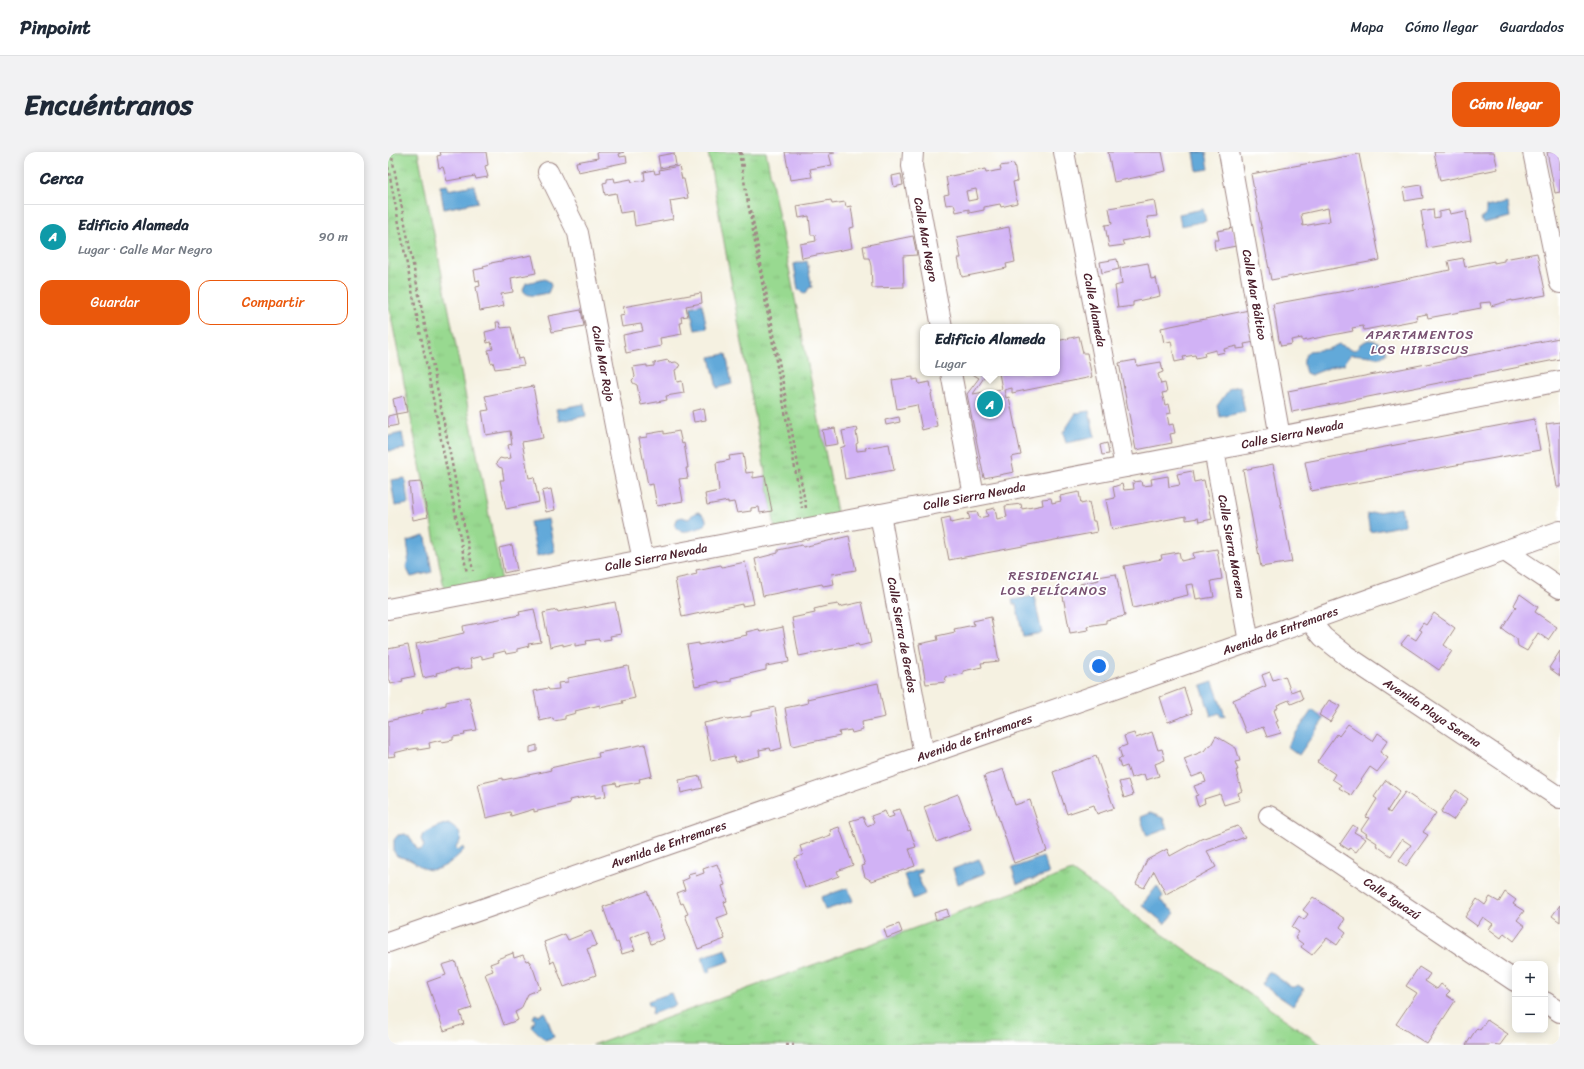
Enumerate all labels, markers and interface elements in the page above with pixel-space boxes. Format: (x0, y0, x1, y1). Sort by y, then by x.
text: Pinpoint (20, 11, 91, 44)
text: Mapa (1350, 15, 1383, 40)
text: Cómo llegar (1405, 15, 1478, 40)
text: Guardados (1500, 15, 1564, 40)
text: Encuéntranos (24, 80, 193, 129)
button: Cómo llegar (1452, 82, 1560, 127)
text: Cerca (40, 163, 83, 193)
street label: Calle Mar Negro (907, 196, 944, 284)
text: Edificio Alameda (78, 212, 189, 238)
text: A (49, 225, 57, 248)
text: 90 m (318, 225, 348, 248)
text: Lugar · Calle Mar Negro (78, 238, 212, 261)
street label: Calle Mar Báltico (1236, 248, 1273, 342)
street label: Calle Alameda (1077, 271, 1113, 350)
button: Guardar (40, 280, 190, 325)
button: Compartir (198, 280, 348, 325)
district label: APARTAMENTOS LOS HIBISCUS (1365, 323, 1474, 361)
street label: Calle Mar Rojo (585, 324, 621, 404)
popup (920, 324, 1060, 376)
text: Edificio Alameda (935, 326, 1045, 352)
text: Lugar (935, 352, 966, 375)
pin: A (977, 389, 1003, 419)
street label: Calle Sierra Nevada (1239, 413, 1346, 455)
street label: Calle Sierra Nevada (921, 475, 1028, 517)
street label: Calle Sierra Morena (1211, 493, 1252, 601)
street label: Calle Sierra Nevada (603, 537, 710, 578)
district label: RESIDENCIAL LOS PELÍCANOS (1001, 564, 1107, 602)
street label: Calle Sierra de Gredos (881, 575, 924, 695)
street label: Avenida de Entremares (1218, 600, 1342, 662)
your location (1089, 656, 1109, 676)
street label: Avenida Playa Serena (1378, 671, 1487, 754)
street label: Avenida de Entremares (912, 707, 1036, 768)
street label: Avenida de Entremares (607, 814, 730, 875)
street label: Calle Iguazú (1359, 871, 1426, 926)
map controls (1512, 961, 1548, 1033)
button: + (1512, 961, 1548, 997)
button: − (1512, 997, 1548, 1033)

